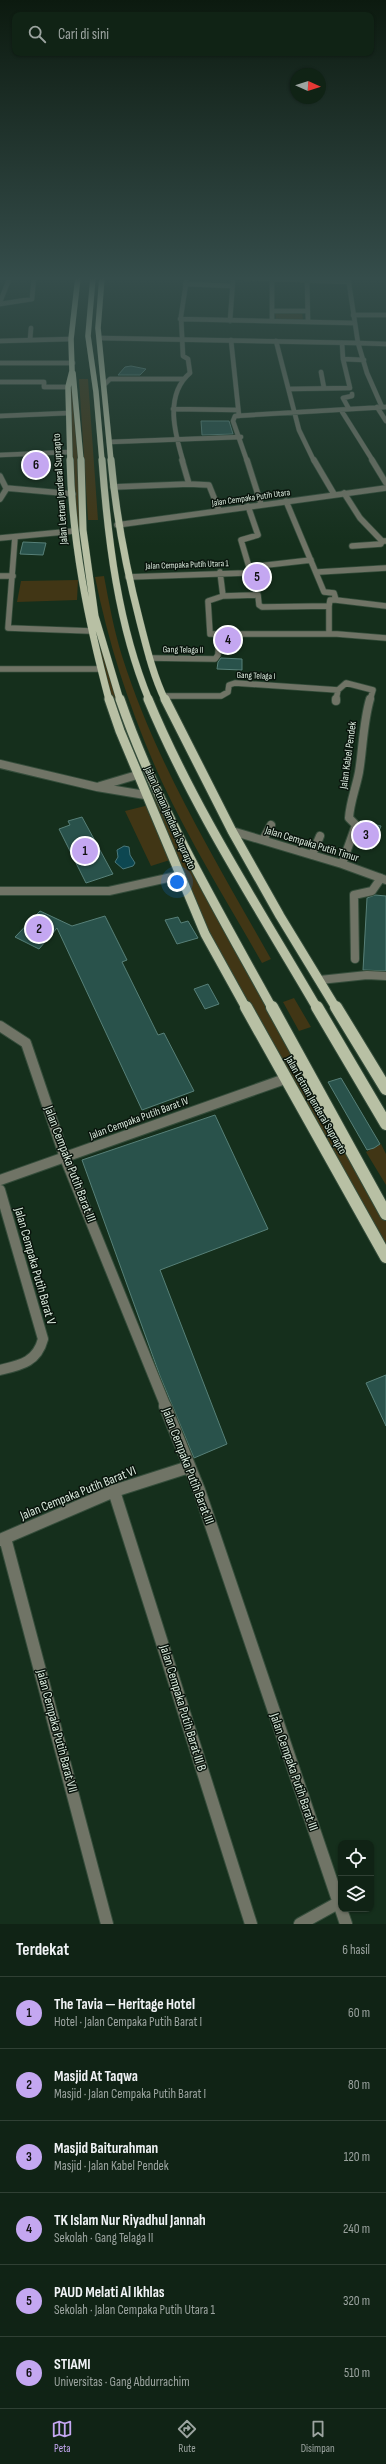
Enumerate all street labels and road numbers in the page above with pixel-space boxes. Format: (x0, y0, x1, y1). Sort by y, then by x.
street label: Jalan Letnan Jenderal Suprapto (50, 433, 70, 546)
street label: Jalan Cempaka Putih Utara (210, 487, 291, 509)
street label: Jalan Cempaka Putih Utara 1 (144, 558, 230, 572)
street label: Gang Telaga II (163, 644, 204, 656)
street label: Gang Telaga I (236, 670, 276, 682)
street label: Jalan Kabel Pendek (337, 720, 359, 791)
street label: Jalan Letnan Jenderal Suprapto (141, 764, 199, 872)
street label: Jalan Cempaka Putih Timur (263, 823, 360, 864)
street label: Jalan Letnan Jenderal Suprapto (282, 1053, 350, 1157)
street label: Jalan Cempaka Putih Barat IV (87, 1094, 190, 1142)
street label: Jalan Cempaka Putih Barat III (40, 1103, 100, 1224)
street label: Jalan Cempaka Putih Barat V (10, 1205, 59, 1327)
street label: Jalan Cempaka Putih Barat III (158, 1405, 218, 1526)
street label: Jalan Cempaka Putih Barat VI (17, 1462, 138, 1524)
street label: Jalan Cempaka Putih Barat III B (156, 1642, 210, 1773)
street label: Jalan Cempaka Putih Barat VII (33, 1667, 81, 1794)
street label: Jalan Cempaka Putih Barat III (266, 1710, 322, 1833)

